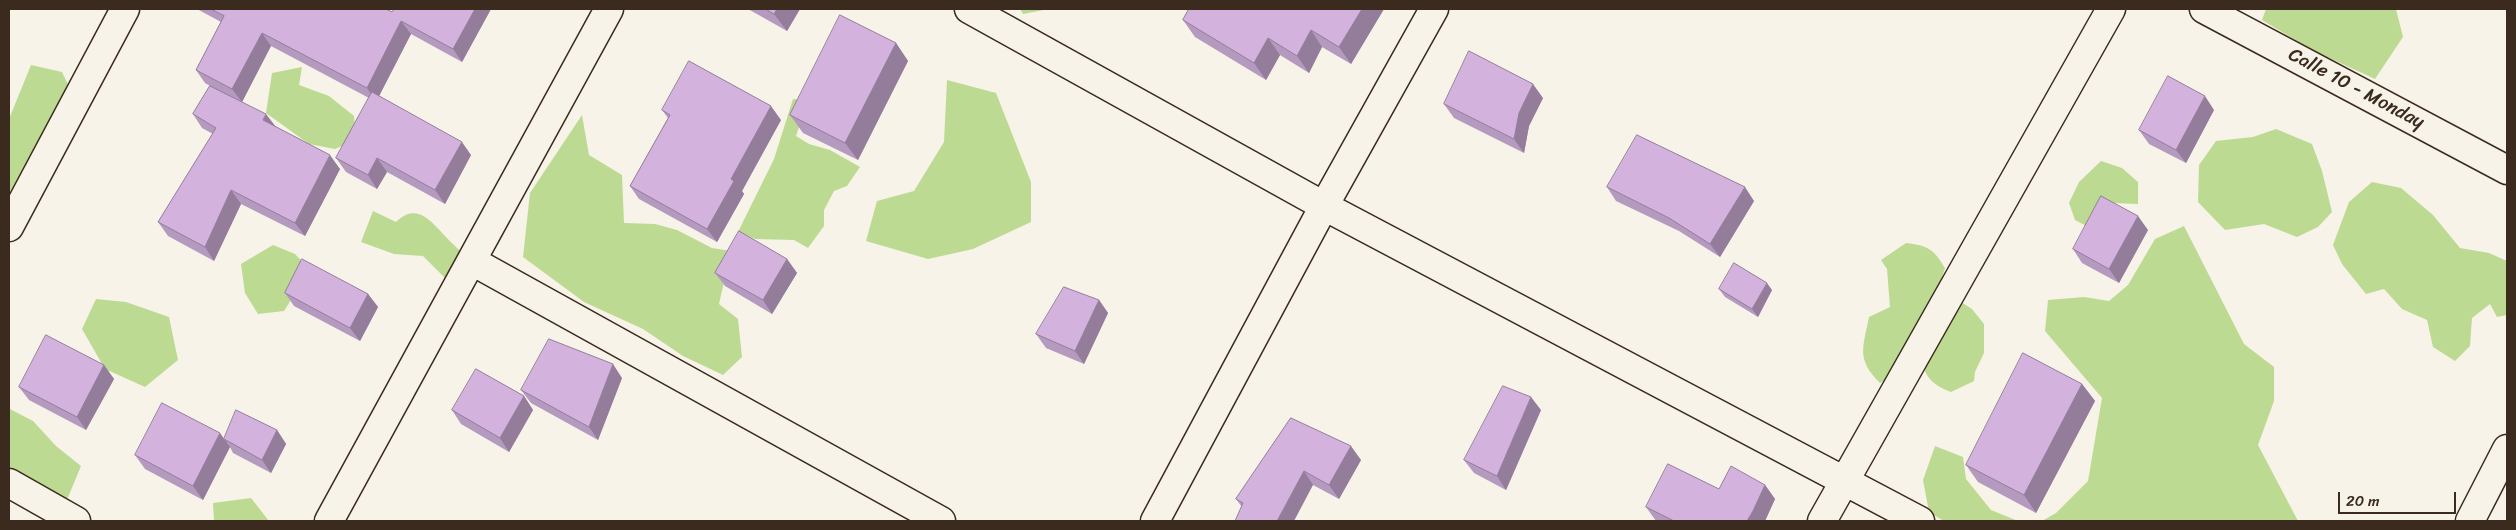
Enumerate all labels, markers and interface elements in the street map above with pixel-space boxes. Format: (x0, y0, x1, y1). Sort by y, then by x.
street label: Calle 10 - Monday (2284, 44, 2428, 134)
scale bar (2341, 482, 2458, 514)
text: 20 m (2346, 488, 2380, 514)

